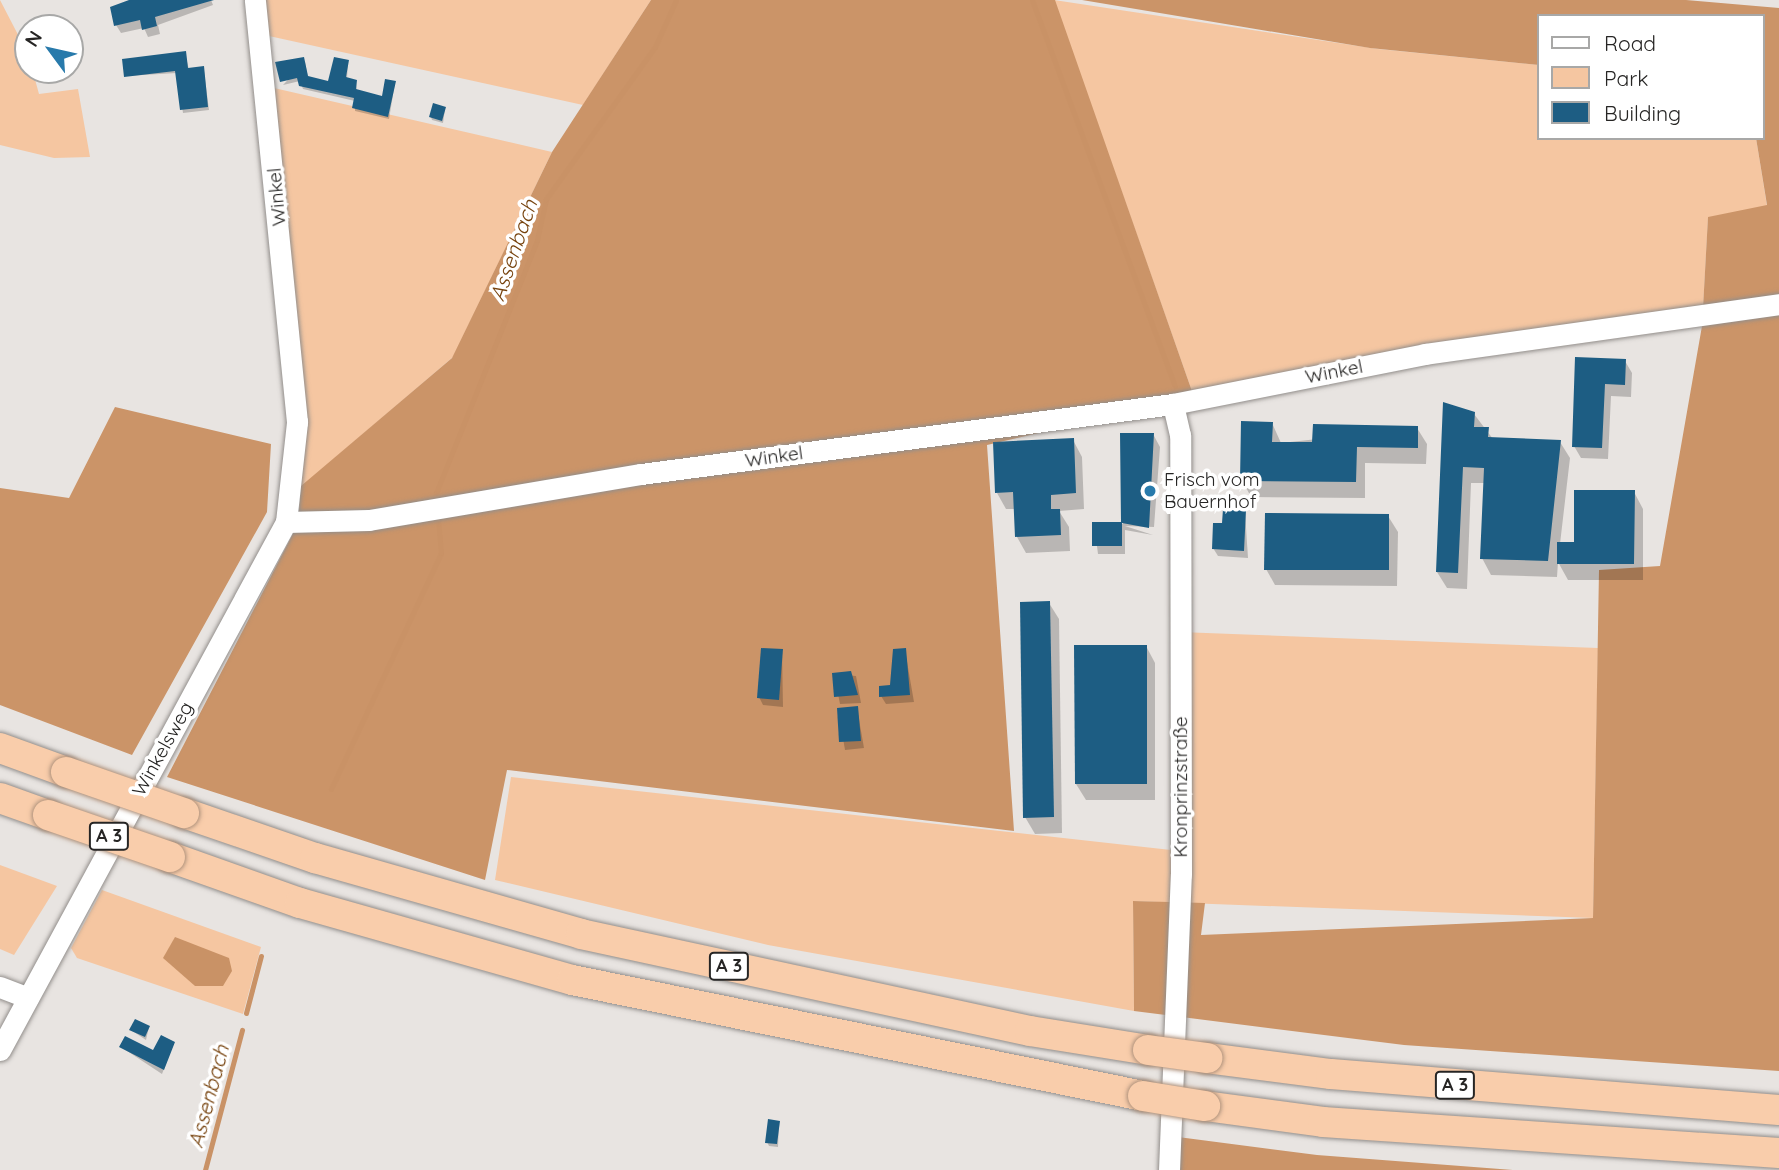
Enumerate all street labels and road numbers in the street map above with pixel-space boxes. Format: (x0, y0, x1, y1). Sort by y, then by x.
street label: Winkel (263, 167, 291, 227)
street label: Winkel (1303, 355, 1365, 389)
street label: Winkel (744, 442, 804, 472)
street label: Winkelsweg (128, 698, 198, 800)
street label: Kronprinzstraße (1170, 716, 1192, 858)
road number: A 3 (88, 822, 130, 850)
road number: A 3 (708, 951, 750, 981)
road number: A 3 (1434, 1070, 1476, 1100)

